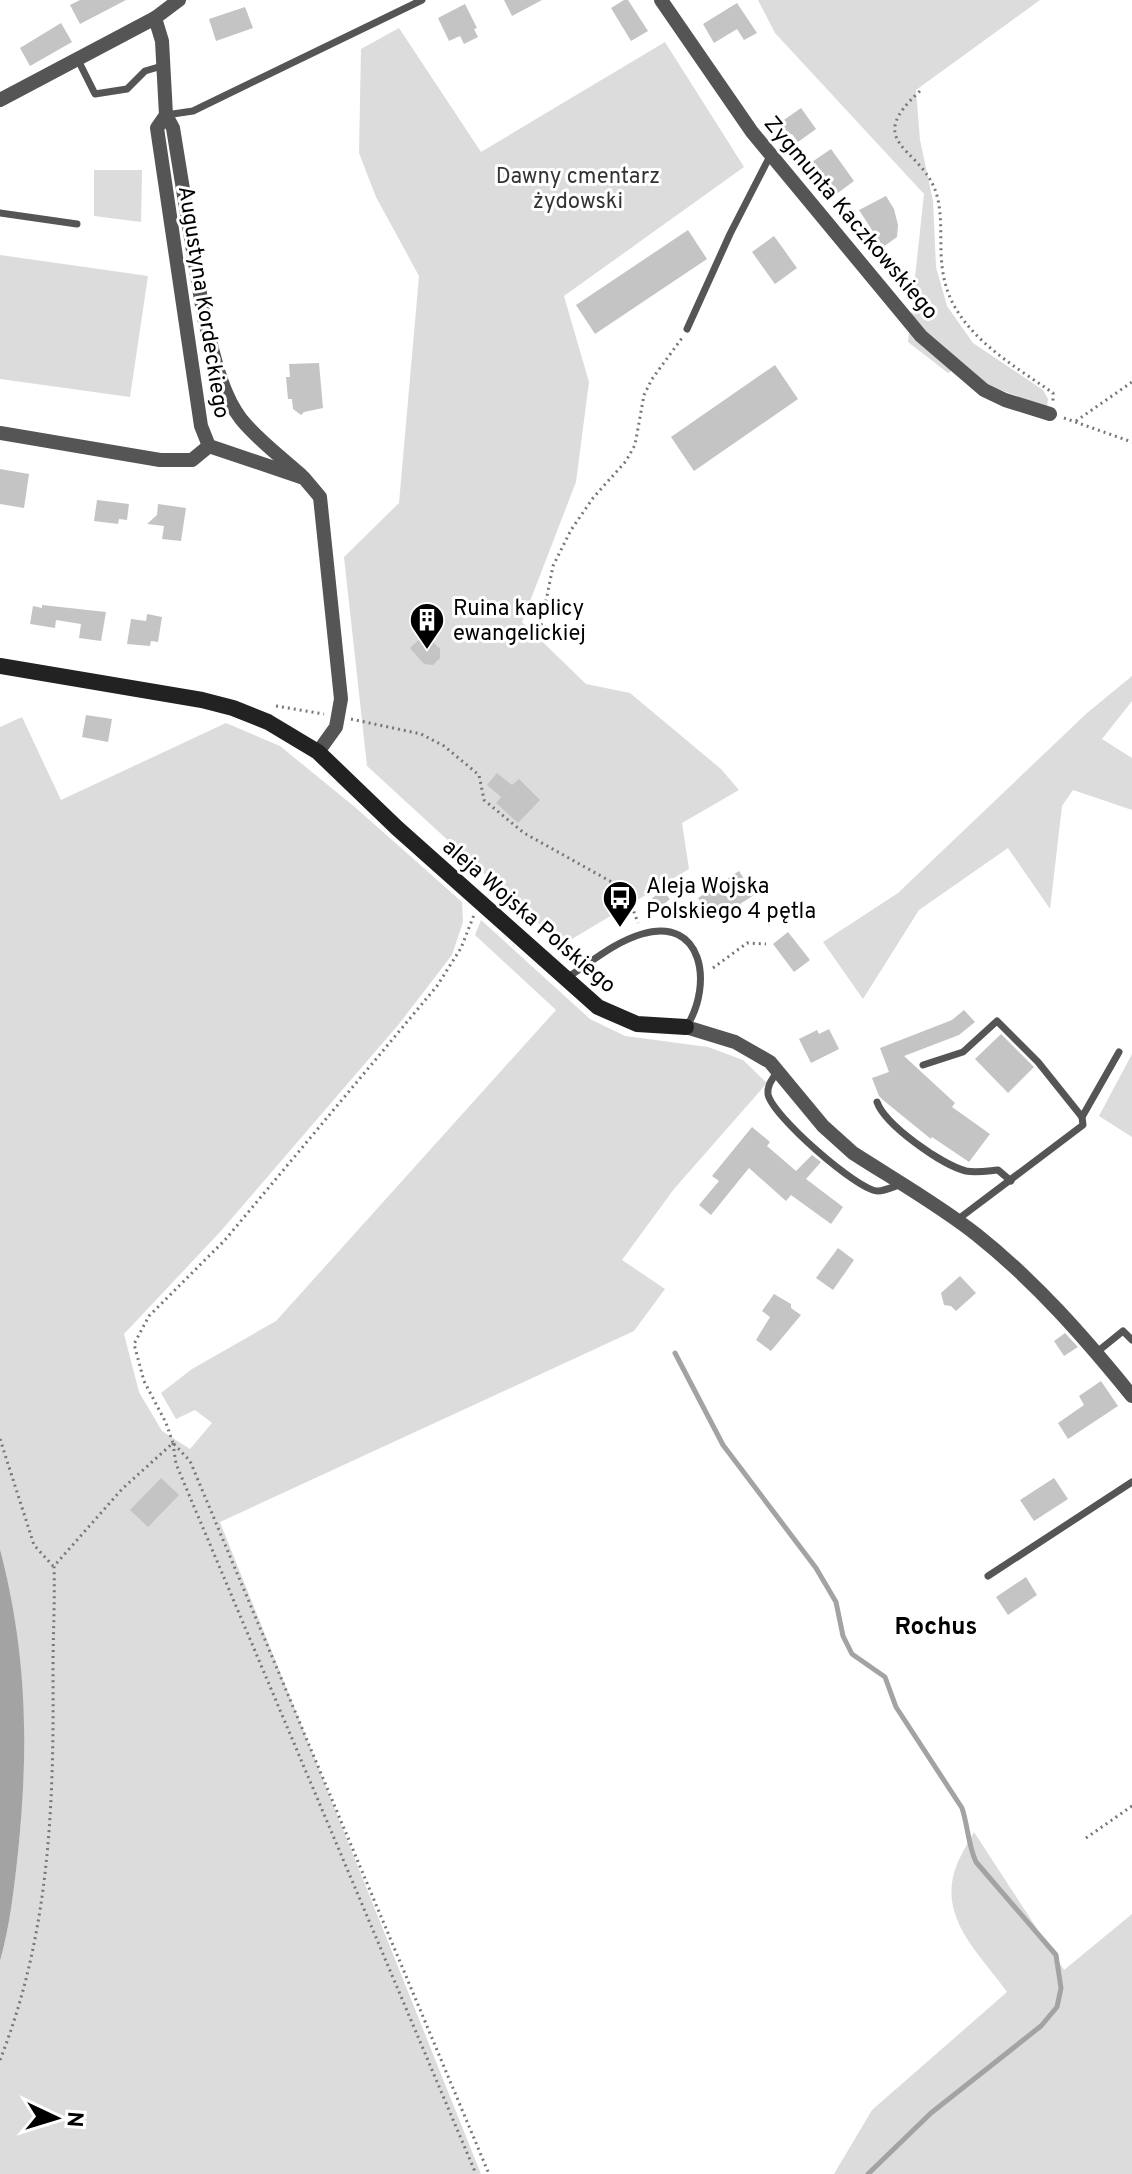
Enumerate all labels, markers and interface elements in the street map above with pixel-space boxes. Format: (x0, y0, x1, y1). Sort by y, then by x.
street label: Zygmunta Kaczkowskiego (757, 111, 943, 326)
park label: Dawny cmentarz żydowski (496, 164, 660, 216)
street label: Augustyna Kordeckiego (171, 184, 234, 420)
place label: Ruina kaplicy ewangelickiej (453, 596, 586, 648)
building icon: Ruina kaplicy ewangelickiej (408, 601, 446, 651)
street label: aleja Wojska Polskiego (436, 834, 621, 1000)
place label: Aleja Wojska Polskiego 4 pętla (646, 874, 816, 926)
bus stop icon: Aleja Wojska Polskiego 4 pętla (601, 879, 639, 929)
district label: Rochus (895, 1613, 977, 1643)
north arrow (16, 2078, 96, 2158)
text: N (59, 2110, 87, 2128)

